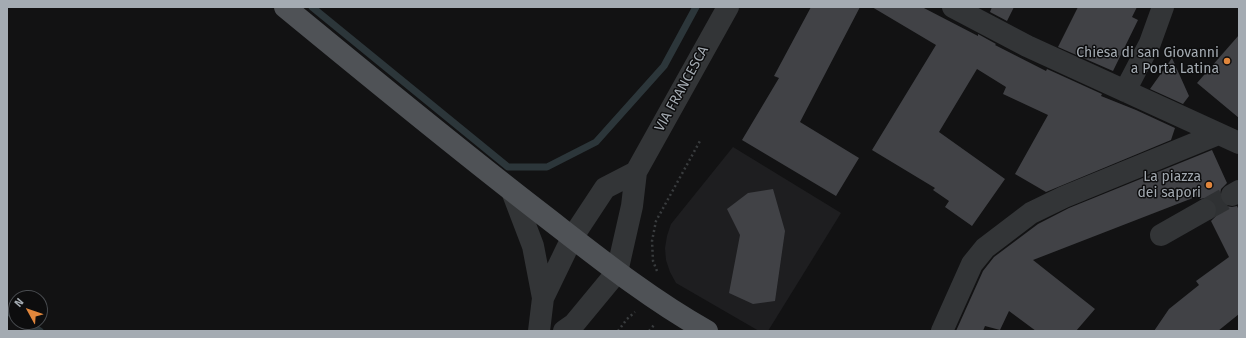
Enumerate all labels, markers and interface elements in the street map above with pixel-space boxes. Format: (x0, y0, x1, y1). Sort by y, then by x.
street label: VIA FRANCESCA (652, 43, 712, 135)
place label: Chiesa di san Giovanni a Porta Latina (1076, 45, 1219, 78)
marker: Chiesa di san Giovanni a Porta Latina (1222, 56, 1232, 66)
place label: La piazza dei sapori (1137, 169, 1201, 202)
marker: La piazza dei sapori (1204, 180, 1214, 190)
north arrow (8, 290, 48, 330)
text: N (12, 296, 27, 310)

